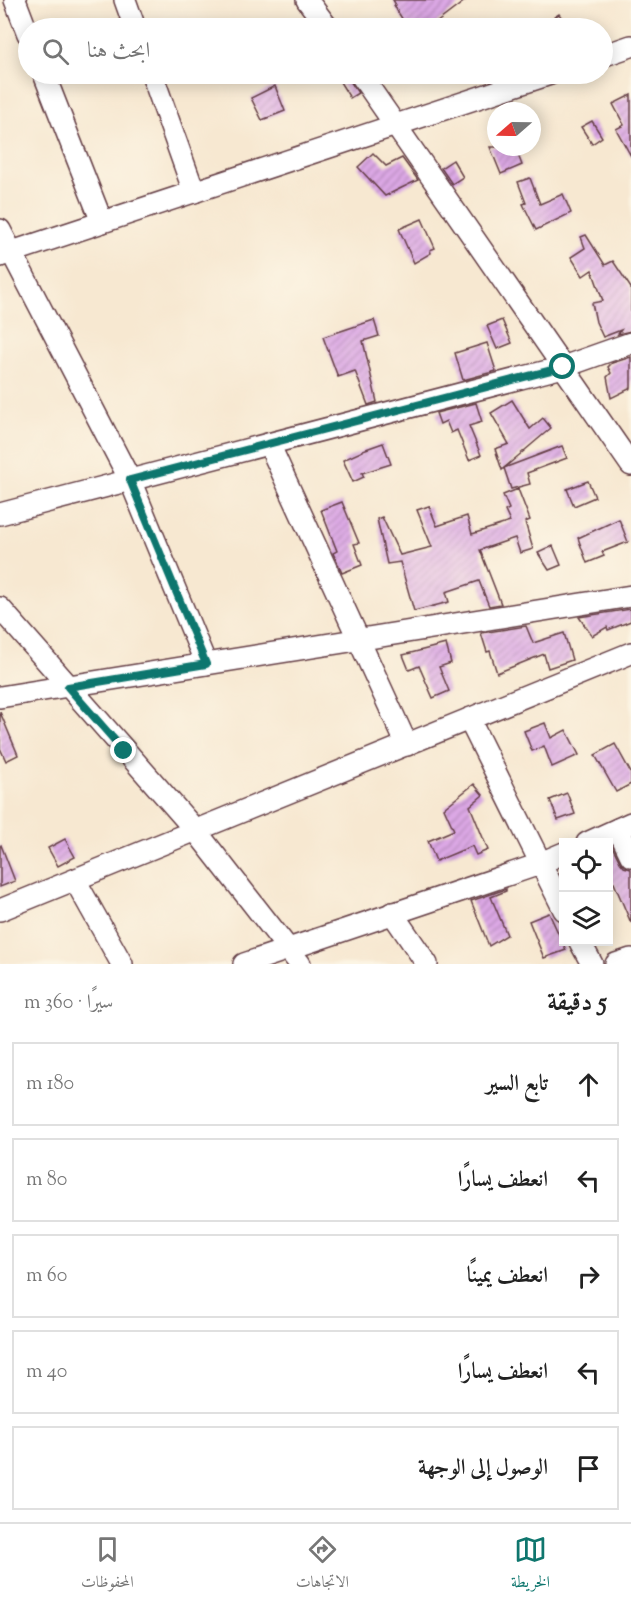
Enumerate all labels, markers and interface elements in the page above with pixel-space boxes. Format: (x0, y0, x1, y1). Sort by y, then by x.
search box (18, 18, 613, 84)
icon: search (39, 35, 72, 68)
text: ابحث هنا (87, 36, 150, 68)
north arrow (487, 102, 541, 156)
route start (549, 353, 575, 379)
route end (110, 737, 136, 763)
map controls (559, 838, 613, 946)
button: locate (559, 838, 613, 892)
button: layers (559, 892, 613, 946)
text: 5 دقيقة (547, 985, 607, 1022)
text: سيرًا · 360 m (24, 989, 113, 1018)
icon: ahead (572, 1068, 605, 1101)
text: تابع السير (486, 1069, 548, 1101)
text: 180 m (26, 1070, 74, 1099)
icon: left (572, 1164, 605, 1197)
text: انعطف يسارًا (458, 1165, 548, 1197)
text: 80 m (26, 1166, 67, 1195)
icon: right (572, 1260, 605, 1293)
text: انعطف يمينًا (467, 1261, 548, 1293)
text: 60 m (26, 1262, 67, 1291)
icon: left (572, 1356, 605, 1389)
text: انعطف يسارًا (458, 1357, 548, 1389)
text: 40 m (26, 1358, 67, 1387)
icon: arrive (572, 1452, 605, 1485)
text: الوصول إلى الوجهة (418, 1453, 548, 1485)
tab: المحفوظات (81, 1533, 134, 1597)
tab: الاتجاهات (296, 1533, 349, 1597)
tab: الخريطة (511, 1533, 550, 1597)

